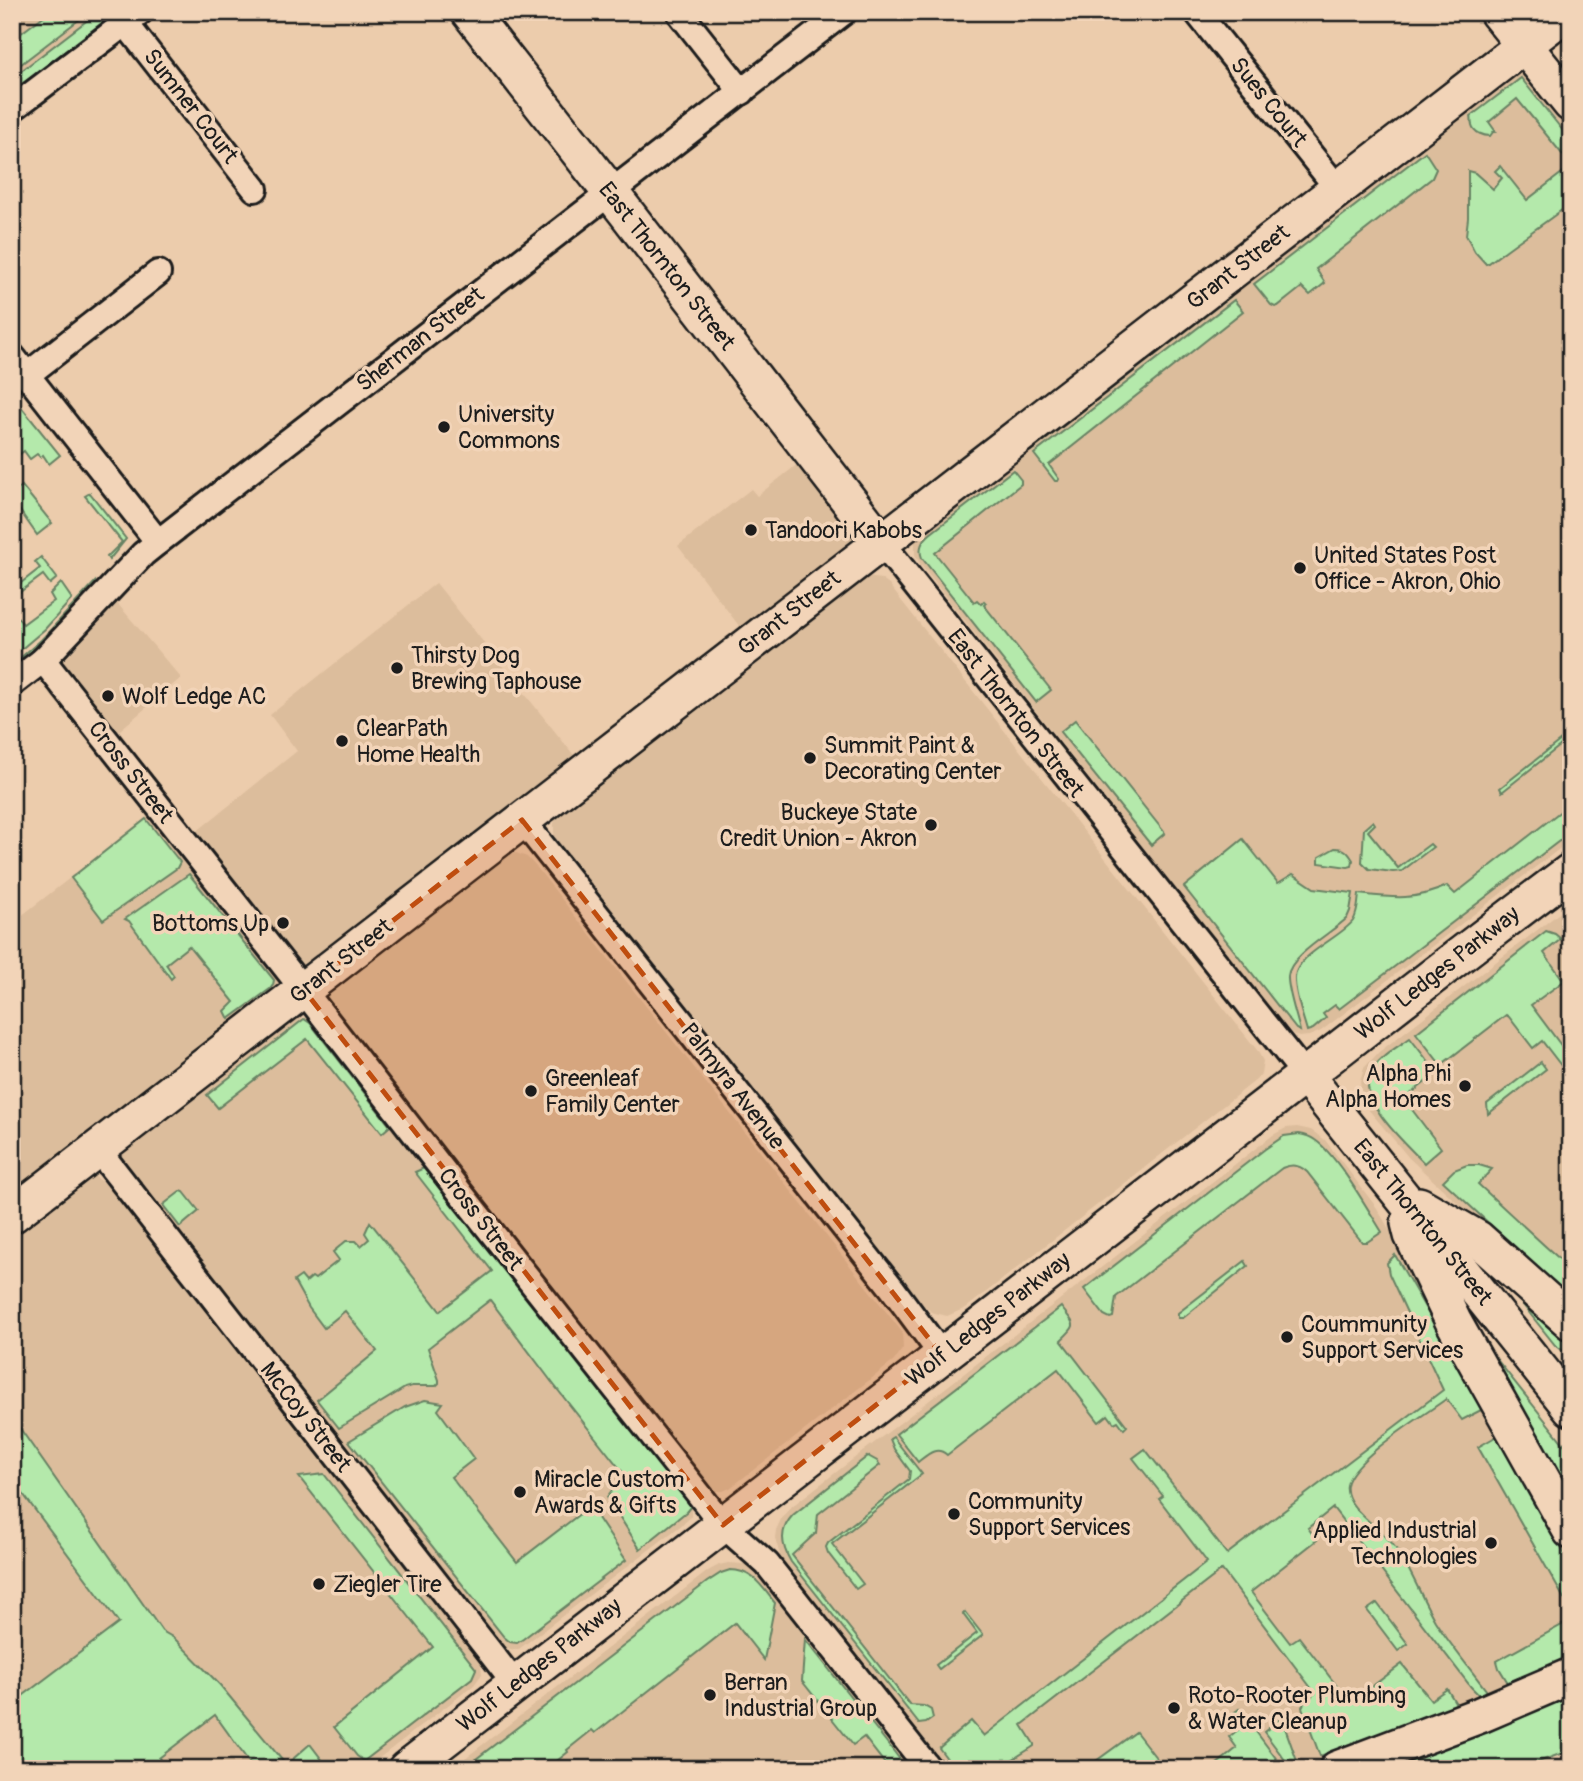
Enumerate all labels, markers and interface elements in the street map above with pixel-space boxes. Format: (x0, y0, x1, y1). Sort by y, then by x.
street label: Sumner Court (137, 43, 245, 170)
street label: Sues Court (1224, 51, 1314, 153)
street label: East Thornton Street (592, 176, 742, 357)
street label: Grant Street (1181, 217, 1296, 316)
street label: Sherman Street (350, 280, 490, 398)
place label: University Commons (458, 400, 560, 455)
marker: University Commons (436, 419, 452, 435)
place label: Tandoori Kabobs (765, 516, 922, 545)
marker: Tandoori Kabobs (743, 522, 759, 538)
place label: United States Post Office - Akron, Ohio (1314, 541, 1501, 596)
marker: United States Post Office - Akron, Ohio (1292, 560, 1308, 576)
street label: Grant Street (732, 563, 847, 662)
street label: East Thornton Street (941, 623, 1091, 804)
place label: Thirsty Dog Brewing Taphouse (411, 641, 582, 696)
marker: Thirsty Dog Brewing Taphouse (389, 660, 405, 676)
place label: Wolf Ledge AC (122, 682, 266, 711)
marker: Wolf Ledge AC (100, 688, 116, 704)
place label: ClearPath Home Health (356, 714, 480, 769)
street label: Cross Street (82, 715, 180, 830)
place label: Summit Paint & Decorating Center (824, 731, 1001, 786)
marker: ClearPath Home Health (334, 733, 350, 749)
marker: Summit Paint & Decorating Center (802, 750, 818, 766)
place label: Buckeye State Credit Union - Akron (719, 798, 918, 853)
marker: Buckeye State Credit Union - Akron (923, 817, 939, 833)
street label: Wolf Ledges Parkway (1349, 899, 1526, 1047)
place label: Bottoms Up (152, 909, 269, 938)
street label: Grant Street (284, 911, 399, 1010)
marker: Bottoms Up (275, 915, 291, 931)
street label: Palmyra Avenue (675, 1017, 792, 1156)
place label: Alpha Phi Alpha Homes (1325, 1059, 1451, 1114)
place label: Greenleaf Family Center (545, 1064, 680, 1119)
marker: Alpha Phi Alpha Homes (1457, 1078, 1473, 1094)
marker: Greenleaf Family Center (523, 1083, 539, 1099)
street label: East Thornton Street (1347, 1133, 1500, 1312)
street label: Cross Street (432, 1162, 530, 1277)
street label: Wolf Ledges Parkway (900, 1245, 1077, 1393)
place label: Coummunity Support Services (1301, 1310, 1463, 1365)
marker: Coummunity Support Services (1279, 1329, 1295, 1345)
street label: McCoy Street (254, 1356, 358, 1478)
place label: Miracle Custom Awards & Gifts (534, 1465, 684, 1520)
marker: Miracle Custom Awards & Gifts (512, 1484, 528, 1500)
place label: Community Support Services (968, 1487, 1130, 1542)
marker: Community Support Services (946, 1506, 962, 1522)
place label: Applied Industrial Technologies (1313, 1516, 1477, 1571)
marker: Applied Industrial Technologies (1483, 1535, 1499, 1551)
place label: Ziegler Tire (333, 1570, 442, 1599)
marker: Ziegler Tire (311, 1576, 327, 1592)
street label: Wolf Ledges Parkway (451, 1591, 628, 1739)
place label: Berran Industrial Group (724, 1668, 877, 1723)
place label: Roto-Rooter Plumbing & Water Cleanup (1188, 1681, 1406, 1736)
marker: Berran Industrial Group (702, 1687, 718, 1703)
marker: Roto-Rooter Plumbing & Water Cleanup (1166, 1700, 1182, 1716)

